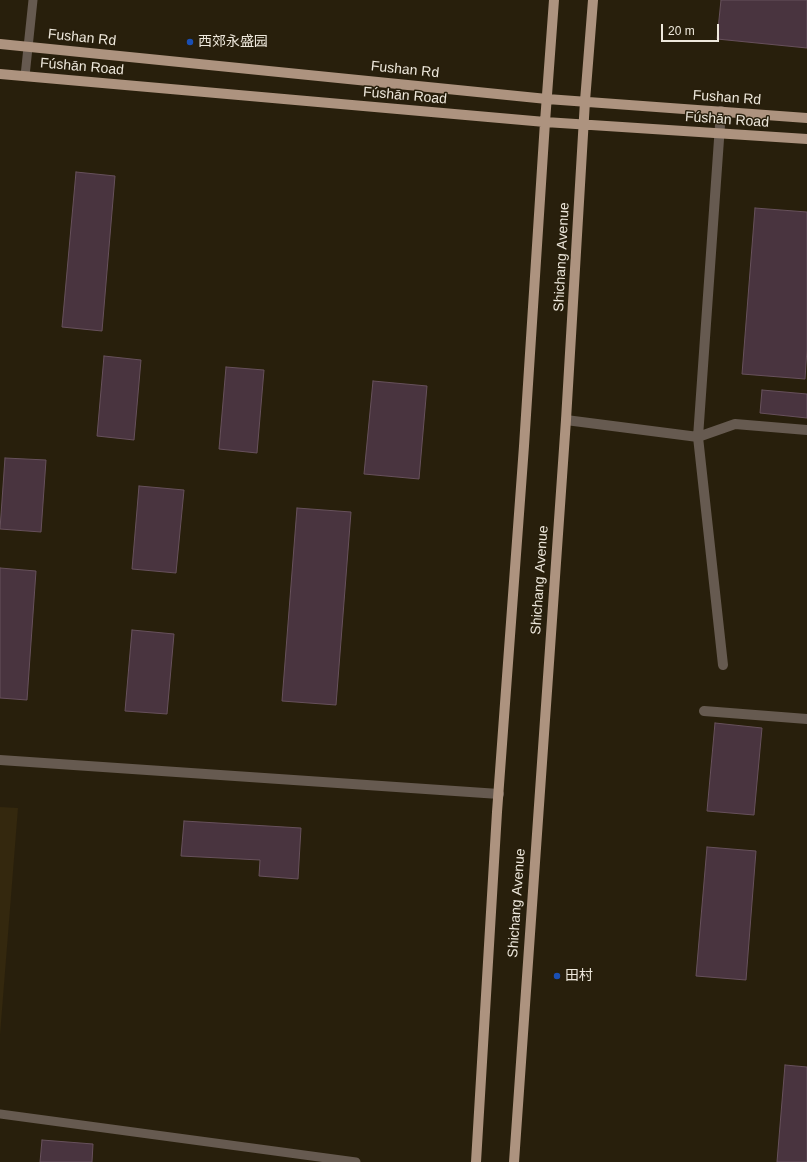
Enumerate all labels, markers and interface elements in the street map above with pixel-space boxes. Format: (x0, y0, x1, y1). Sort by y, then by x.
scale bar (663, 16, 721, 42)
text: 20 m (668, 24, 695, 38)
street label: Fushan Rd (47, 26, 117, 50)
place label: 西郊永盛园 (198, 34, 268, 50)
marker: 西郊永盛园 (185, 37, 195, 47)
street label: Fúshān Road (39, 55, 125, 79)
street label: Fushan Rd (370, 58, 440, 82)
street label: Fúshān Road (362, 84, 448, 108)
street label: Fushan Rd (692, 87, 762, 109)
street label: Fúshān Road (684, 109, 770, 131)
street label: Shichang Avenue (551, 202, 573, 312)
street label: Shichang Avenue (528, 525, 552, 635)
street label: Shichang Avenue (505, 848, 529, 958)
place label: 田村 (565, 968, 593, 984)
marker: 田村 (552, 971, 562, 981)

